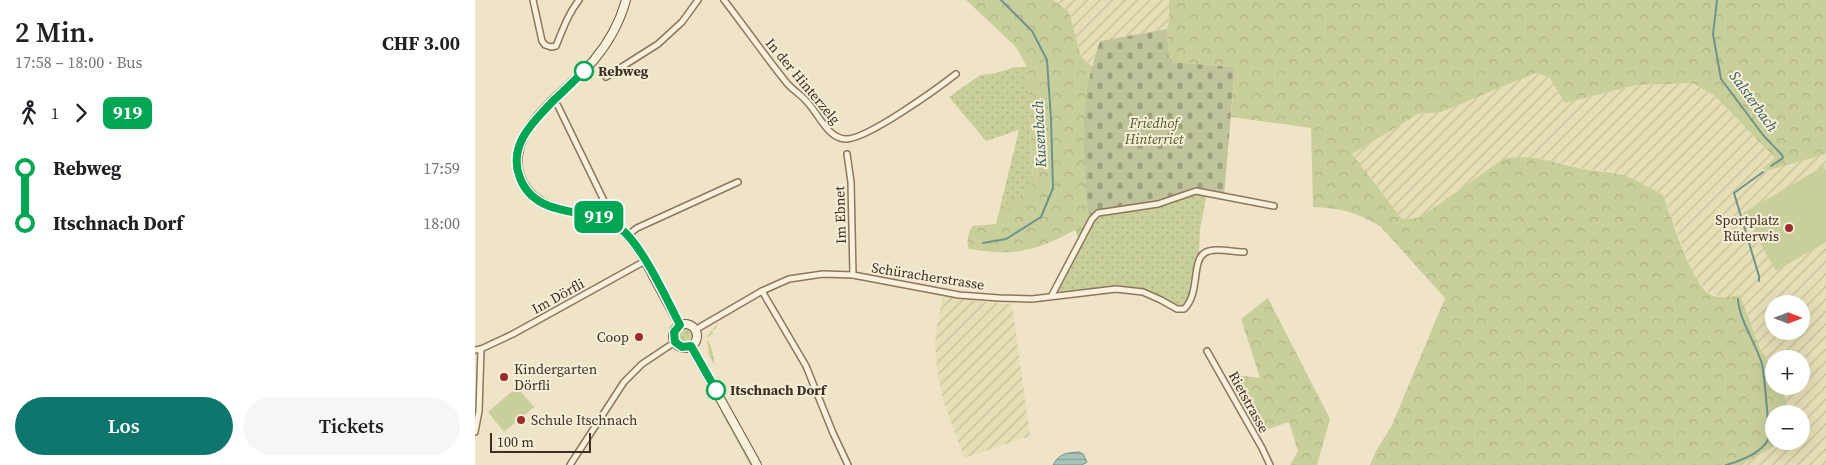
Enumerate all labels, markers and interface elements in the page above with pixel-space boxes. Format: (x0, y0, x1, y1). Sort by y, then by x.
text: 2 Min. (15, 13, 95, 51)
text: CHF 3.00 (382, 30, 460, 56)
street label: In der Hinterzelg (761, 34, 845, 128)
text: 17:58 – 18:00 · Bus (15, 51, 143, 73)
marker: Rebweg (574, 61, 594, 81)
place label: Rebweg (598, 61, 649, 81)
water label: Salsterbach (1725, 66, 1783, 136)
icon: walk (15, 99, 43, 127)
icon: forward (67, 99, 95, 127)
text: 919 (113, 100, 142, 125)
water label: Kusenbach (1027, 100, 1051, 169)
text: 1 (51, 102, 59, 124)
park label: Friedhof Hinterriet (1124, 113, 1185, 149)
text: Rebweg (53, 155, 121, 181)
text: 17:59 (423, 157, 460, 179)
street label: Im Ebnet (829, 185, 851, 244)
line badge: 919 (570, 201, 628, 233)
text: 919 (584, 204, 614, 229)
text: Itschnach Dorf (53, 210, 183, 236)
place label: Sportplatz Rüterwis (1715, 210, 1780, 246)
text: 18:00 (423, 212, 460, 234)
marker: Sportplatz Rüterwis (1783, 222, 1795, 234)
street label: Schüracherstrasse (870, 257, 986, 295)
street label: Im Dörfli (528, 273, 588, 319)
north arrow (1765, 295, 1810, 340)
map controls (1765, 295, 1810, 450)
place label: Coop (597, 327, 629, 347)
marker: Coop (633, 331, 645, 343)
button: + (1765, 350, 1810, 395)
place label: Kindergarten Dörfli (514, 359, 598, 395)
street label: Rietstrasse (1224, 368, 1274, 436)
marker: Kindergarten Dörfli (498, 371, 510, 383)
marker: Itschnach Dorf (706, 380, 726, 400)
place label: Itschnach Dorf (730, 380, 828, 400)
button: Los (15, 397, 233, 455)
button: Tickets (243, 397, 460, 455)
button: − (1765, 405, 1810, 450)
place label: Schule Itschnach (531, 410, 637, 430)
marker: Schule Itschnach (515, 414, 527, 426)
scale bar (490, 430, 591, 453)
text: 100 m (497, 432, 534, 452)

